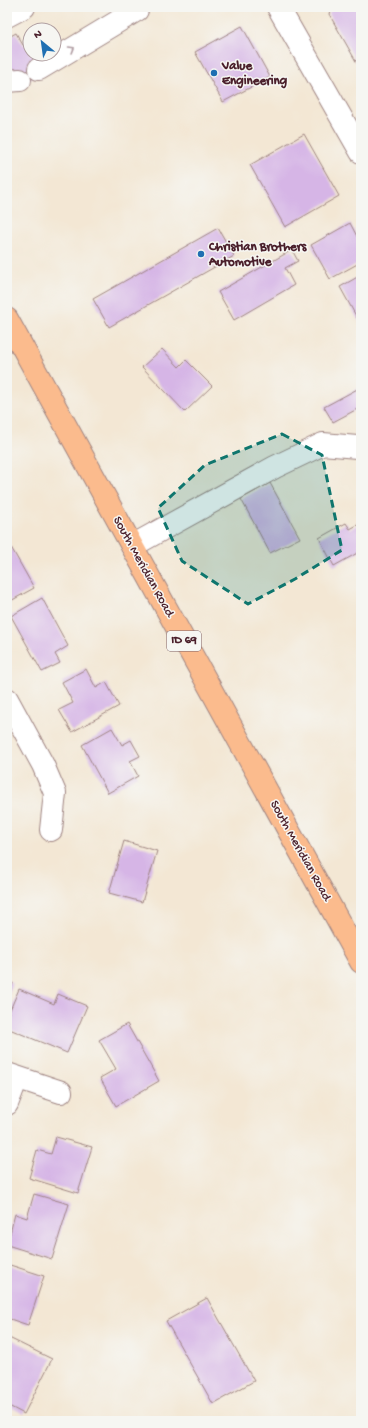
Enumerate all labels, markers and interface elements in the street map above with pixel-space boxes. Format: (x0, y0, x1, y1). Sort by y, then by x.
north arrow (22, 22, 62, 62)
text: N (32, 28, 44, 42)
one-way arrow (68, 47, 75, 54)
place label: Value Engineering (221, 59, 288, 89)
marker: Value Engineering (209, 68, 219, 78)
place label: Christian Brothers Automotive (208, 240, 307, 270)
marker: Christian Brothers Automotive (196, 249, 206, 259)
street label: South Meridian Road (109, 514, 178, 621)
road number: ID 69 (167, 631, 201, 651)
street label: South Meridian Road (266, 798, 335, 905)

